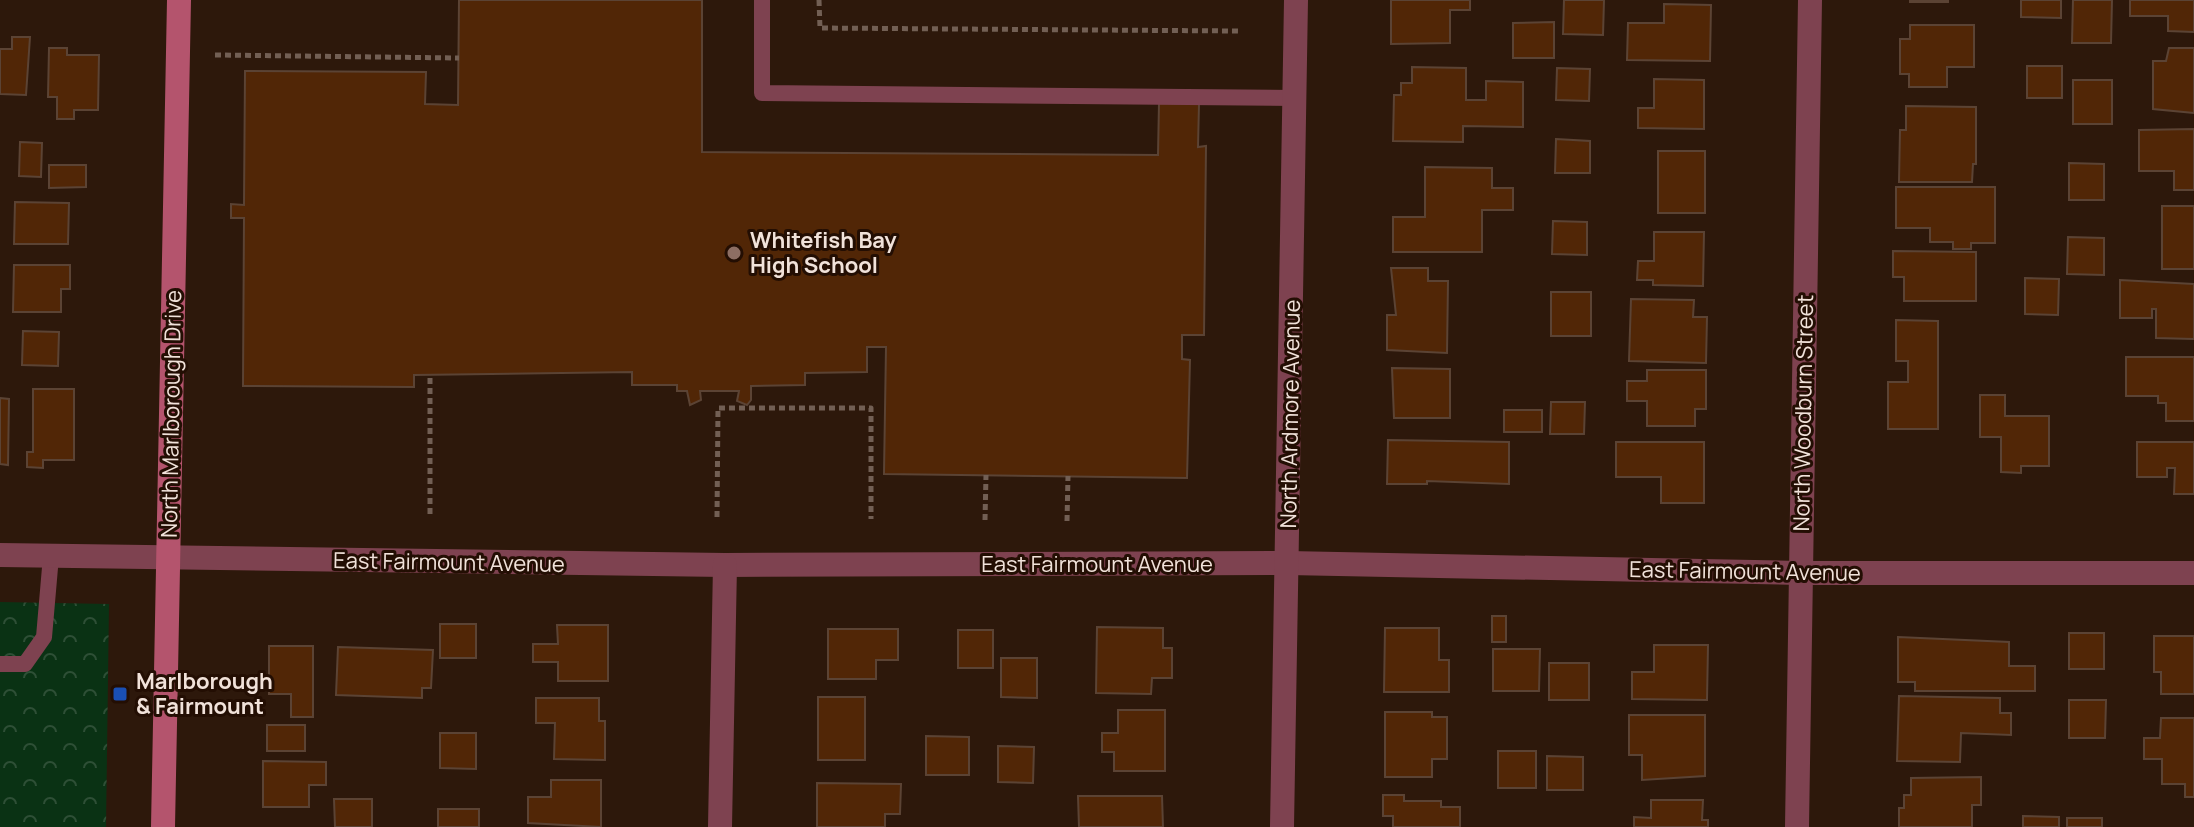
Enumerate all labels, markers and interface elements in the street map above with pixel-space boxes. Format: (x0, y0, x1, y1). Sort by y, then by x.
place label: Whitefish Bay High School (750, 225, 897, 280)
marker: Whitefish Bay High School (725, 244, 743, 262)
street label: North Marlborough Drive (154, 290, 188, 538)
street label: North Woodburn Street (1786, 294, 1820, 532)
street label: North Ardmore Avenue (1273, 299, 1307, 529)
street label: East Fairmount Avenue (333, 545, 565, 579)
street label: East Fairmount Avenue (981, 549, 1213, 579)
street label: East Fairmount Avenue (1629, 554, 1861, 588)
place label: Marlborough & Fairmount (136, 666, 273, 721)
marker: Marlborough & Fairmount (111, 685, 129, 703)

